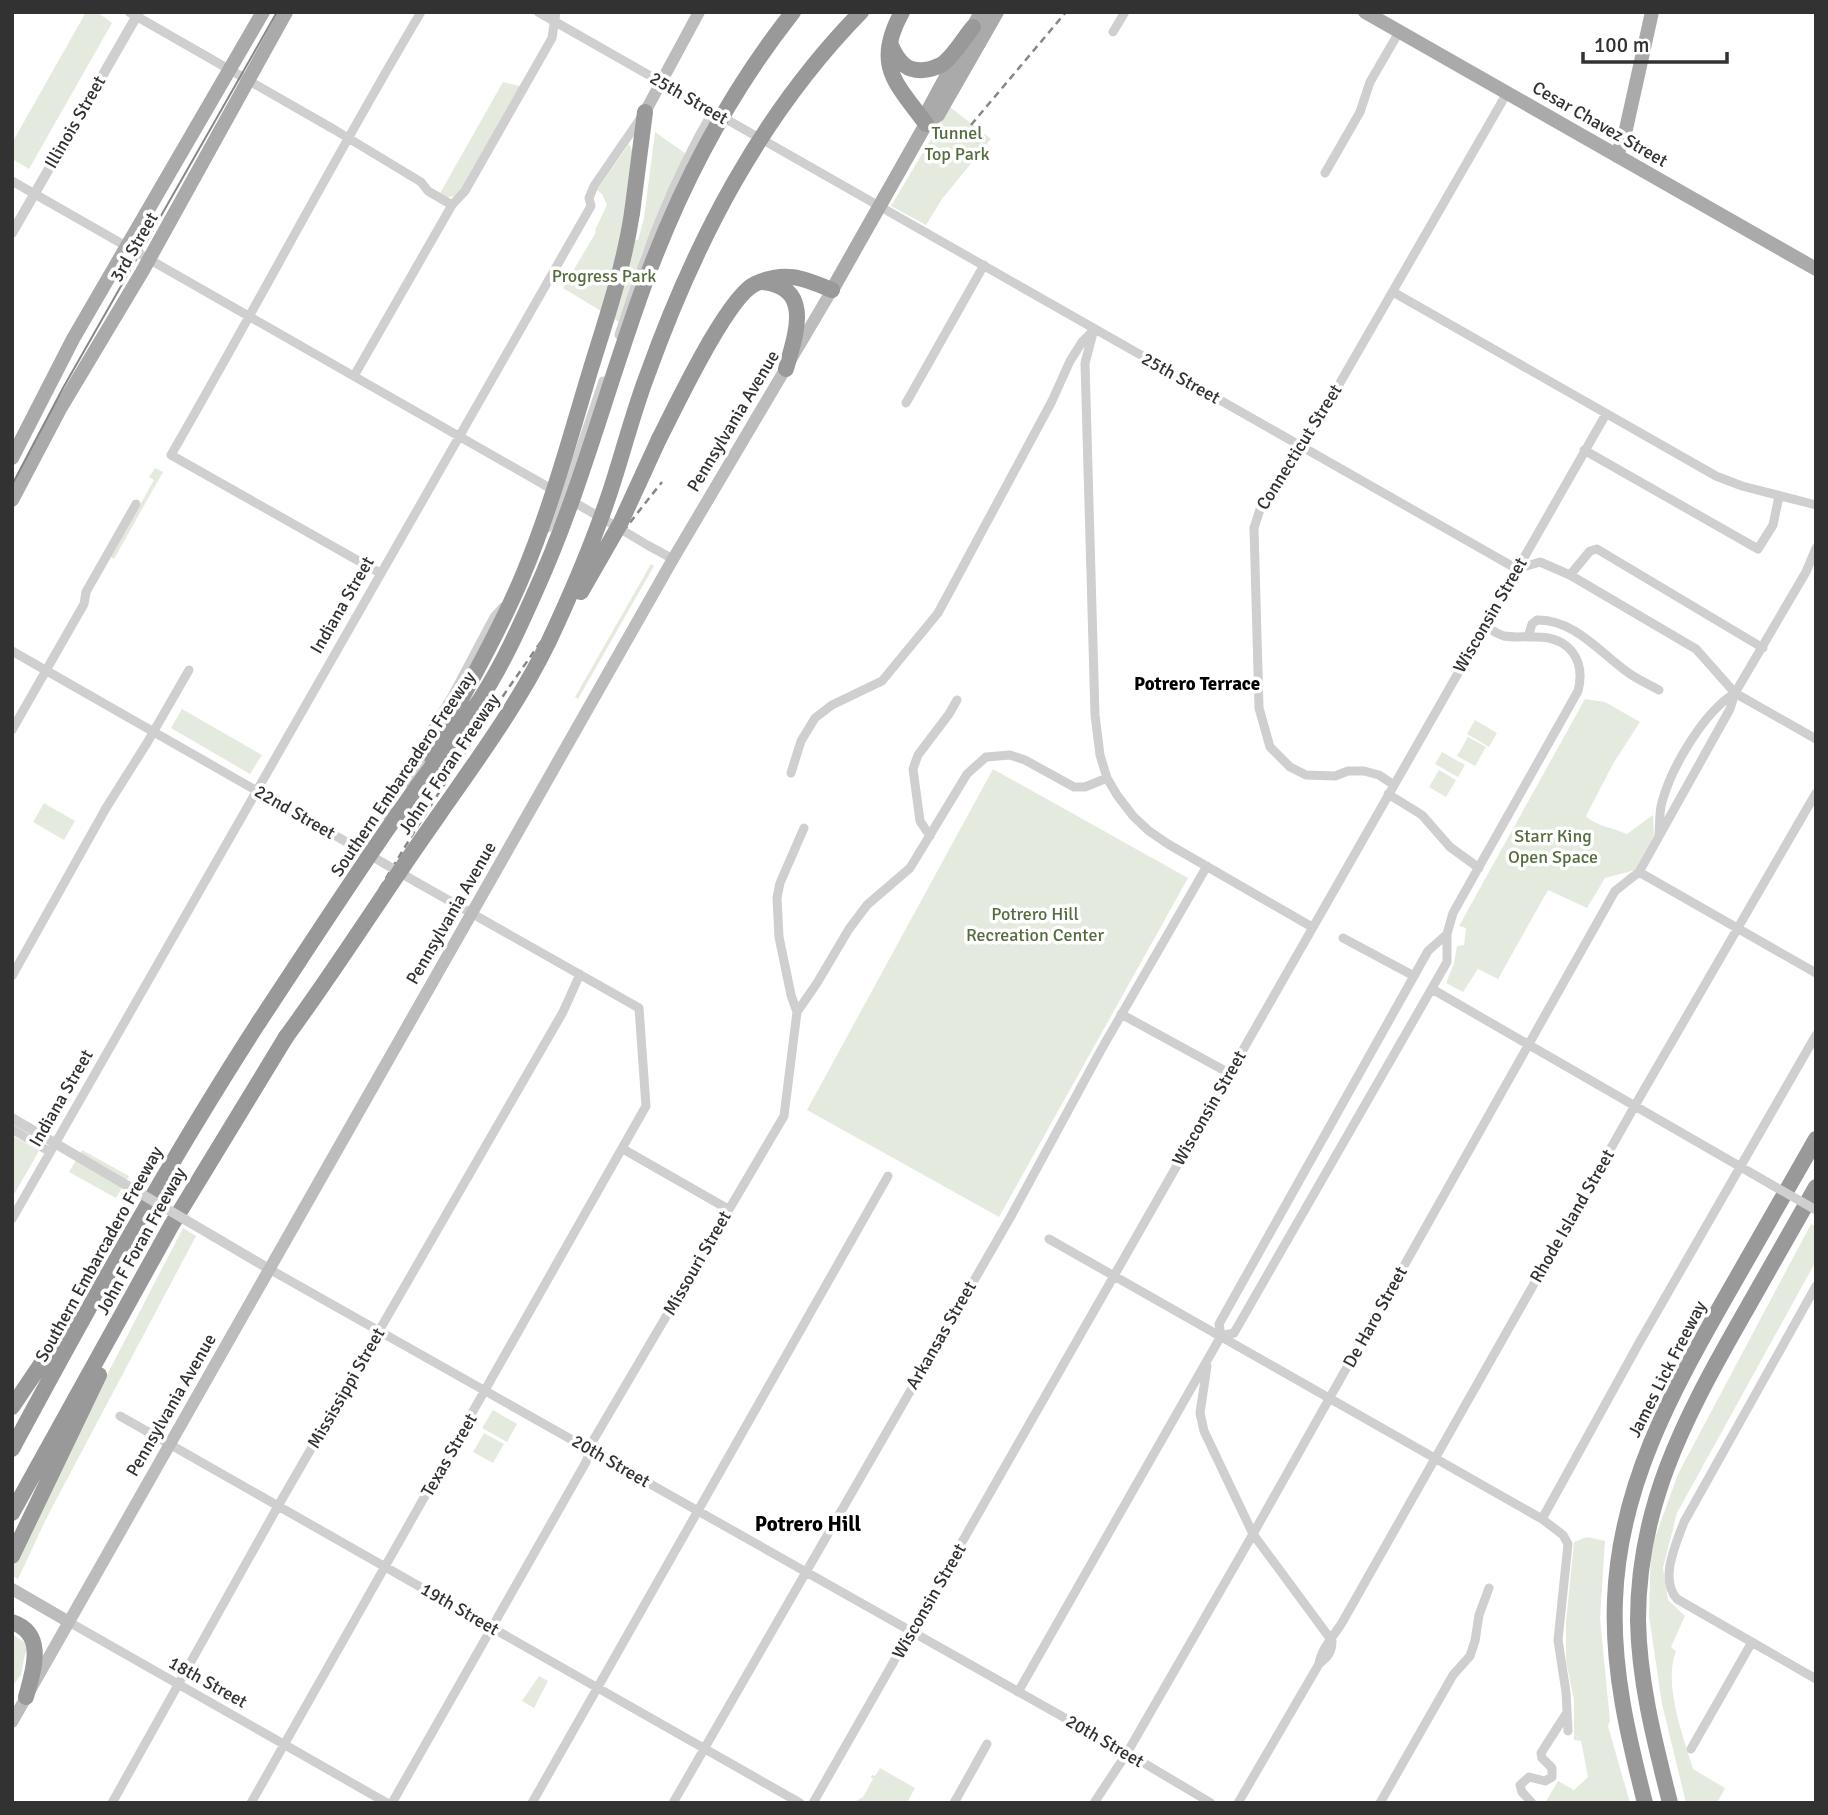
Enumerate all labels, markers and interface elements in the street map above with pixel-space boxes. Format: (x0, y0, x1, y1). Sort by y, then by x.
scale bar (1583, 21, 1727, 65)
text: 100 m (1594, 32, 1649, 58)
street label: 25th Street (646, 67, 732, 129)
street label: Illinois Street (40, 72, 110, 172)
street label: Cesar Chavez Street (1528, 76, 1672, 172)
park label: Tunnel Top Park (925, 122, 989, 165)
street label: 3rd Street (105, 208, 163, 286)
park label: Progress Park (552, 265, 656, 287)
street label: Pennsylvania Avenue (682, 346, 784, 496)
street label: 25th Street (1138, 347, 1224, 409)
street label: Connecticut Street (1252, 380, 1346, 514)
street label: Indiana Street (305, 553, 379, 657)
street label: Wisconsin Street (1448, 554, 1532, 676)
street label: Southern Embarcadero Freeway (326, 667, 480, 881)
district label: Potrero Terrace (1134, 672, 1260, 696)
street label: John F Foran Freeway (394, 689, 505, 839)
street label: 22nd Street (251, 780, 339, 844)
park label: Starr King Open Space (1508, 825, 1598, 868)
street label: Pennsylvania Avenue (401, 838, 501, 988)
park label: Potrero Hill Recreation Center (966, 903, 1104, 946)
street label: Indiana Street (24, 1046, 98, 1150)
street label: Wisconsin Street (1167, 1047, 1251, 1169)
street label: Southern Embarcadero Freeway (30, 1142, 168, 1366)
street label: Rhode Island Street (1525, 1145, 1619, 1287)
street label: John F Foran Freeway (91, 1163, 191, 1319)
street label: Missouri Street (658, 1207, 736, 1319)
street label: De Haro Street (1338, 1263, 1412, 1371)
street label: Arkansas Street (901, 1277, 981, 1393)
street label: James Lick Freeway (1623, 1296, 1711, 1441)
street label: Mississippi Street (303, 1324, 389, 1452)
street label: Pennsylvania Avenue (121, 1330, 221, 1480)
street label: Texas Street (416, 1409, 482, 1501)
street label: 20th Street (568, 1430, 654, 1492)
district label: Potrero Hill (755, 1511, 862, 1537)
street label: Wisconsin Street (887, 1540, 971, 1662)
street label: 19th Street (417, 1578, 503, 1640)
street label: 18th Street (165, 1651, 251, 1713)
street label: 20th Street (1062, 1710, 1148, 1772)

